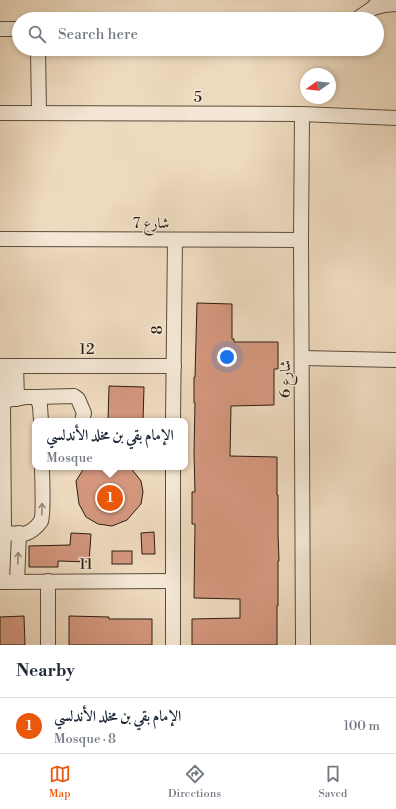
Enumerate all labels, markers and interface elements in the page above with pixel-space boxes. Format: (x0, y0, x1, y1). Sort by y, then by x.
search box (12, 12, 384, 56)
icon: search (26, 23, 48, 45)
text: Search here (58, 25, 138, 44)
north arrow (300, 68, 336, 104)
street label: 5 (194, 88, 202, 107)
street label: شارع 7 (133, 214, 169, 236)
street label: 8 (148, 325, 167, 335)
street label: 12 (79, 340, 95, 359)
your location (217, 347, 237, 367)
street label: شارع 6 (276, 360, 298, 398)
popup (32, 418, 188, 470)
text: الإمام بقي بن مخلد الأندلسي (46, 426, 174, 445)
text: Mosque (46, 450, 93, 466)
pin: 1 (97, 483, 123, 513)
one-way arrow (38, 503, 46, 516)
one-way arrow (14, 552, 21, 565)
street label: 11 (79, 555, 93, 574)
text: Nearby (16, 660, 75, 682)
text: الإمام بقي بن مخلد الأندلسي (54, 707, 181, 726)
text: 1 (26, 718, 32, 734)
text: 100 m (344, 718, 380, 734)
text: Mosque · 8 (54, 731, 116, 747)
tab: Map (49, 763, 71, 801)
tab: Directions (168, 763, 221, 801)
tab: Saved (318, 763, 347, 801)

